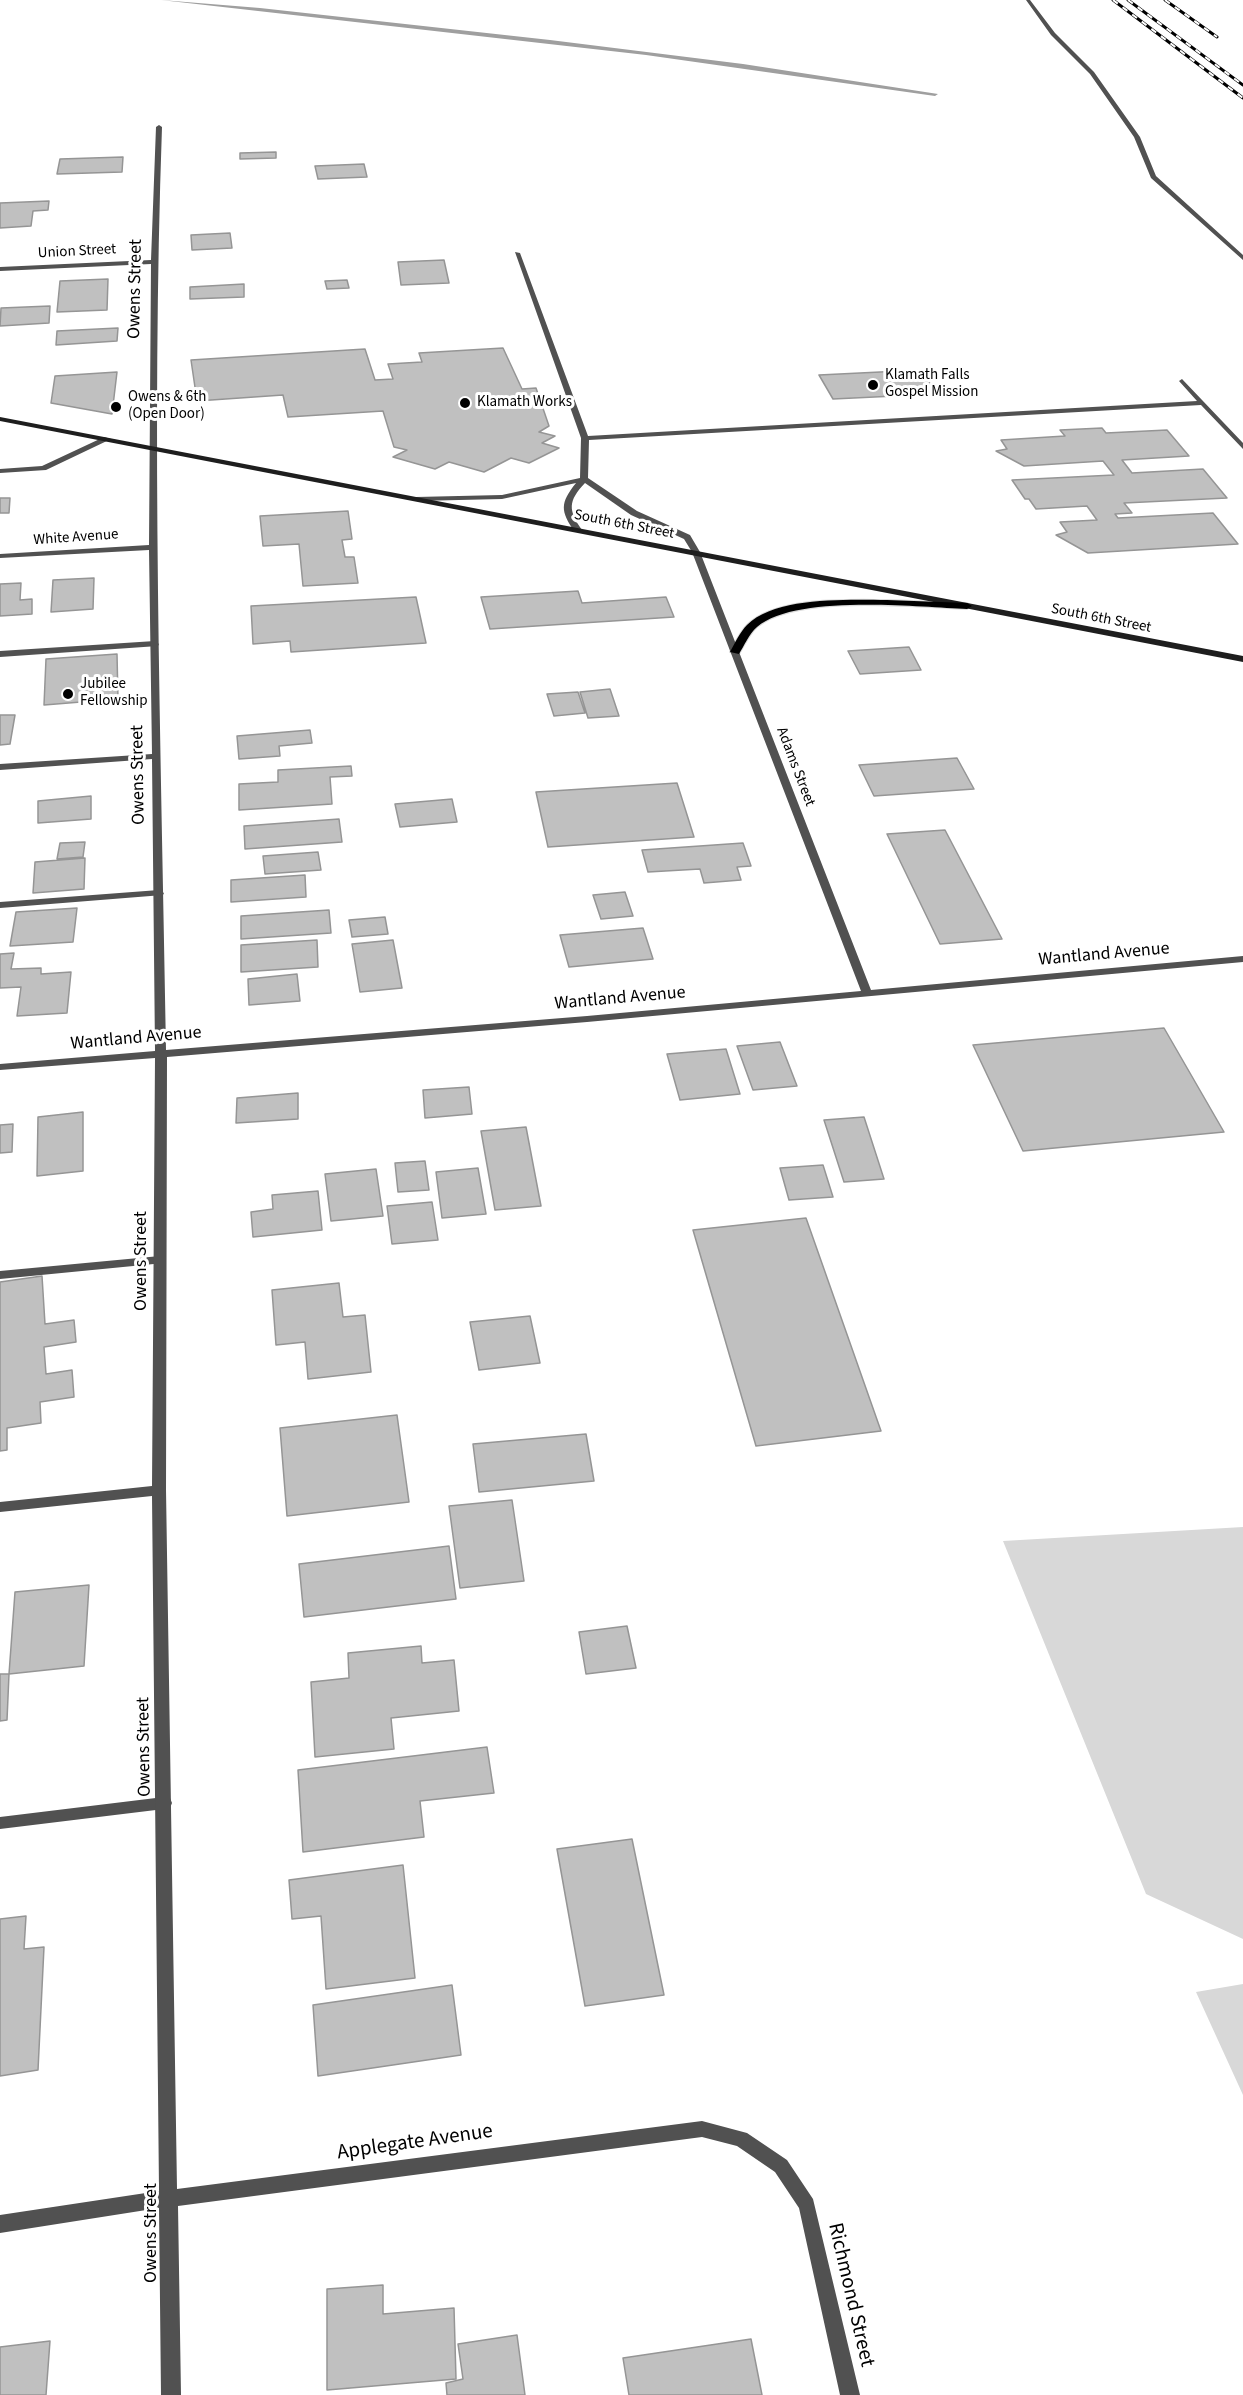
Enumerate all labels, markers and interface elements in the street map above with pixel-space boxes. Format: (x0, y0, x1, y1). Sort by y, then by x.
street label: Owens Street (124, 239, 148, 339)
street label: Union Street (37, 241, 117, 263)
place label: Klamath Falls Gospel Mission (885, 367, 978, 402)
marker: Klamath Falls Gospel Mission (866, 378, 880, 392)
place label: Owens & 6th (Open Door) (128, 389, 206, 424)
place label: Klamath Works (477, 394, 572, 412)
marker: Klamath Works (458, 396, 472, 410)
marker: Owens & 6th (Open Door) (109, 400, 123, 414)
street label: South 6th Street (572, 506, 676, 544)
street label: White Avenue (33, 526, 119, 550)
street label: South 6th Street (1049, 600, 1153, 638)
place label: Jubilee Fellowship (80, 676, 148, 711)
marker: Jubilee Fellowship (61, 687, 75, 701)
street label: Owens Street (127, 725, 151, 825)
street label: Adams Street (772, 725, 818, 809)
street label: Wantland Avenue (1038, 939, 1170, 971)
street label: Wantland Avenue (554, 983, 686, 1015)
street label: Wantland Avenue (70, 1023, 202, 1055)
street label: Owens Street (131, 1211, 153, 1311)
street label: Owens Street (133, 1697, 157, 1797)
street label: Applegate Avenue (336, 2120, 494, 2166)
street label: Owens Street (141, 2183, 163, 2283)
street label: Richmond Street (821, 2221, 879, 2369)

